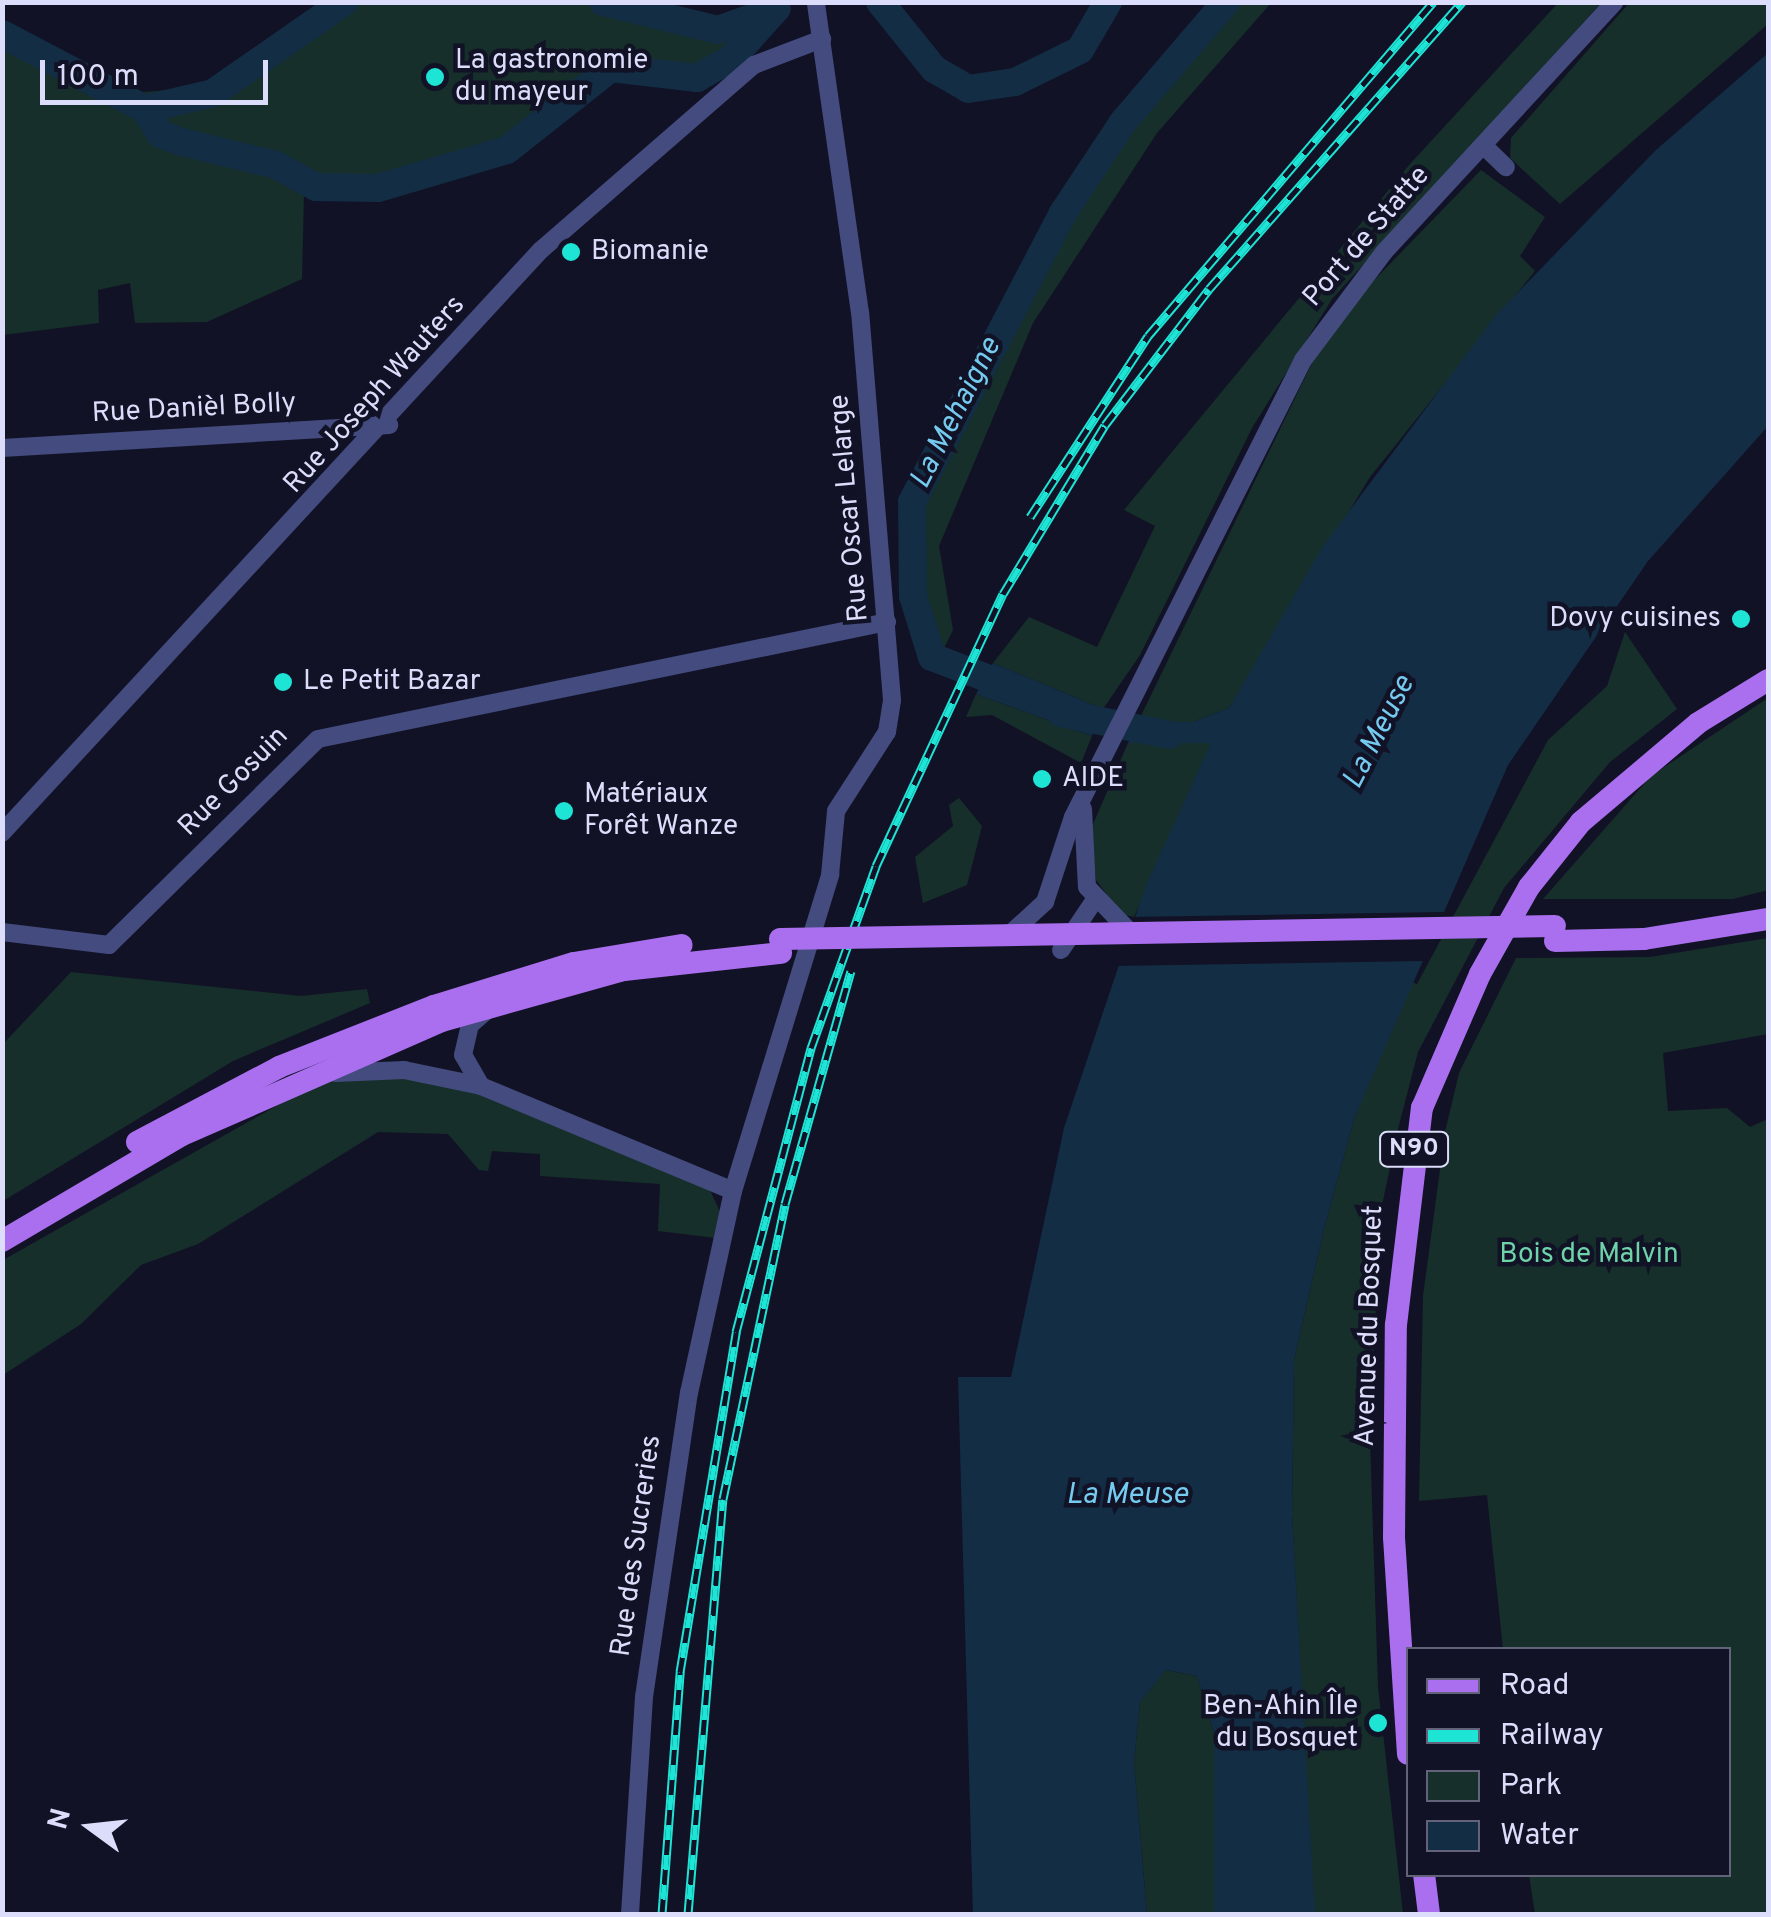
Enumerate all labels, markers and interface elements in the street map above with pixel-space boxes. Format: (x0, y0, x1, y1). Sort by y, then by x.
scale bar (45, 40, 272, 102)
place label: La gastronomie du mayeur (455, 44, 648, 110)
text: 100 m (57, 59, 139, 96)
marker: La gastronomie du mayeur (424, 66, 446, 88)
street label: Port de Statte (1297, 160, 1437, 314)
place label: Biomanie (591, 235, 709, 269)
marker: Biomanie (560, 241, 582, 263)
street label: Rue Joseph Wauters (277, 289, 473, 501)
water label: La Mehaigne (904, 333, 1010, 495)
street label: Rue Danièl Bolly (91, 387, 297, 431)
street label: Rue Oscar Lelarge (823, 393, 877, 623)
place label: Dovy cuisines (1549, 602, 1721, 636)
marker: Dovy cuisines (1730, 608, 1752, 630)
place label: Le Petit Bazar (303, 665, 481, 699)
marker: Le Petit Bazar (272, 671, 294, 693)
water label: La Meuse (1336, 671, 1424, 795)
street label: Rue Gosuin (172, 720, 296, 844)
place label: AIDE (1062, 762, 1124, 796)
marker: AIDE (1031, 768, 1053, 790)
place label: Matériaux Forêt Wanze (584, 778, 739, 844)
marker: Matériaux Forêt Wanze (553, 800, 575, 822)
road number: N90 (1379, 1129, 1449, 1169)
street label: Avenue du Bosquet (1349, 1205, 1391, 1447)
park label: Bois de Malvin (1499, 1238, 1679, 1272)
street label: Rue des Sucreries (605, 1433, 669, 1659)
water label: La Meuse (1066, 1478, 1188, 1514)
legend (1406, 1647, 1731, 1877)
text: Road (1500, 1668, 1569, 1705)
place label: Ben-Ahin Île du Bosquet (1203, 1690, 1358, 1756)
marker: Ben-Ahin Île du Bosquet (1367, 1712, 1389, 1734)
text: Railway (1500, 1718, 1604, 1755)
text: Park (1500, 1768, 1562, 1805)
north arrow (40, 1777, 140, 1877)
text: N (41, 1805, 81, 1834)
text: Water (1500, 1818, 1579, 1855)

